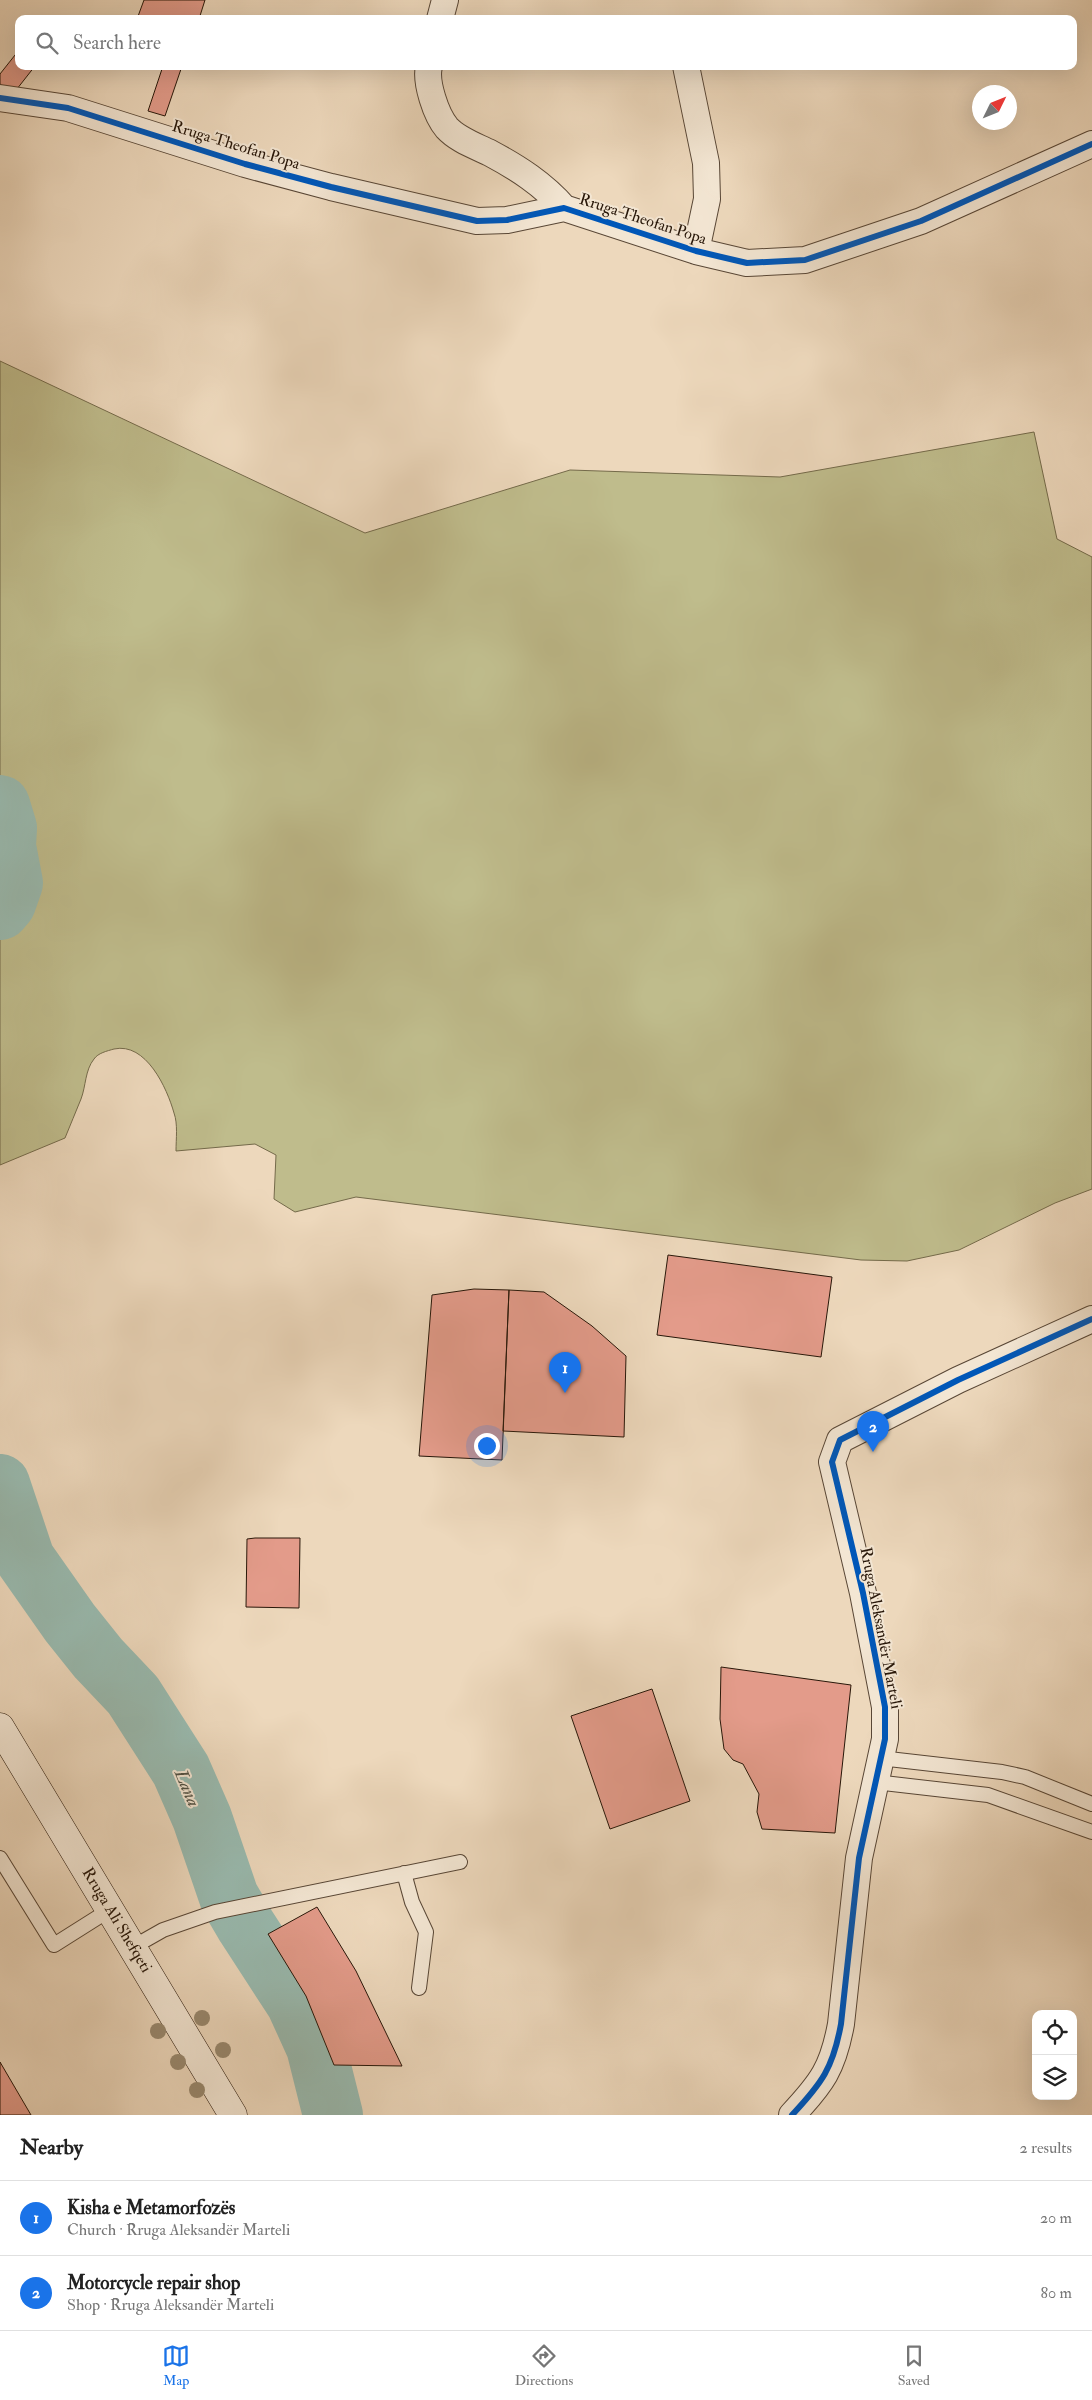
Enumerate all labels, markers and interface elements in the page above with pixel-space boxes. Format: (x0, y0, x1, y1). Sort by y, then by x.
search box (15, 15, 1077, 70)
icon: search (33, 29, 61, 57)
text: Search here (73, 31, 161, 55)
north arrow (972, 85, 1017, 130)
street label: Rruga Theofan Popa (169, 116, 303, 175)
street label: Rruga Theofan Popa (576, 189, 710, 250)
pin: 1 (549, 1352, 581, 1393)
pin: 2 (857, 1411, 889, 1452)
your location (474, 1433, 500, 1459)
street label: Rruga Aleksandër Marteli (856, 1545, 906, 1711)
water label: Lana (169, 1765, 205, 1810)
street label: Rruga Ali Shefqeti (78, 1864, 156, 1976)
map controls (1032, 2010, 1077, 2100)
button: locate (1032, 2010, 1077, 2055)
button: layers (1032, 2055, 1077, 2100)
text: Nearby (20, 2134, 83, 2161)
text: 2 results (1019, 2138, 1072, 2158)
text: Kisha e Metamorfozës (67, 2196, 235, 2220)
text: 1 (33, 2208, 39, 2228)
text: 20 m (1040, 2208, 1072, 2228)
text: Church · Rruga Aleksandër Marteli (67, 2220, 290, 2240)
text: Motorcycle repair shop (67, 2271, 240, 2295)
text: 2 (32, 2283, 40, 2303)
text: 80 m (1041, 2283, 1072, 2303)
text: Shop · Rruga Aleksandër Marteli (67, 2295, 274, 2315)
tab: Map (162, 2342, 190, 2389)
tab: Directions (515, 2342, 573, 2389)
tab: Saved (898, 2342, 930, 2389)

